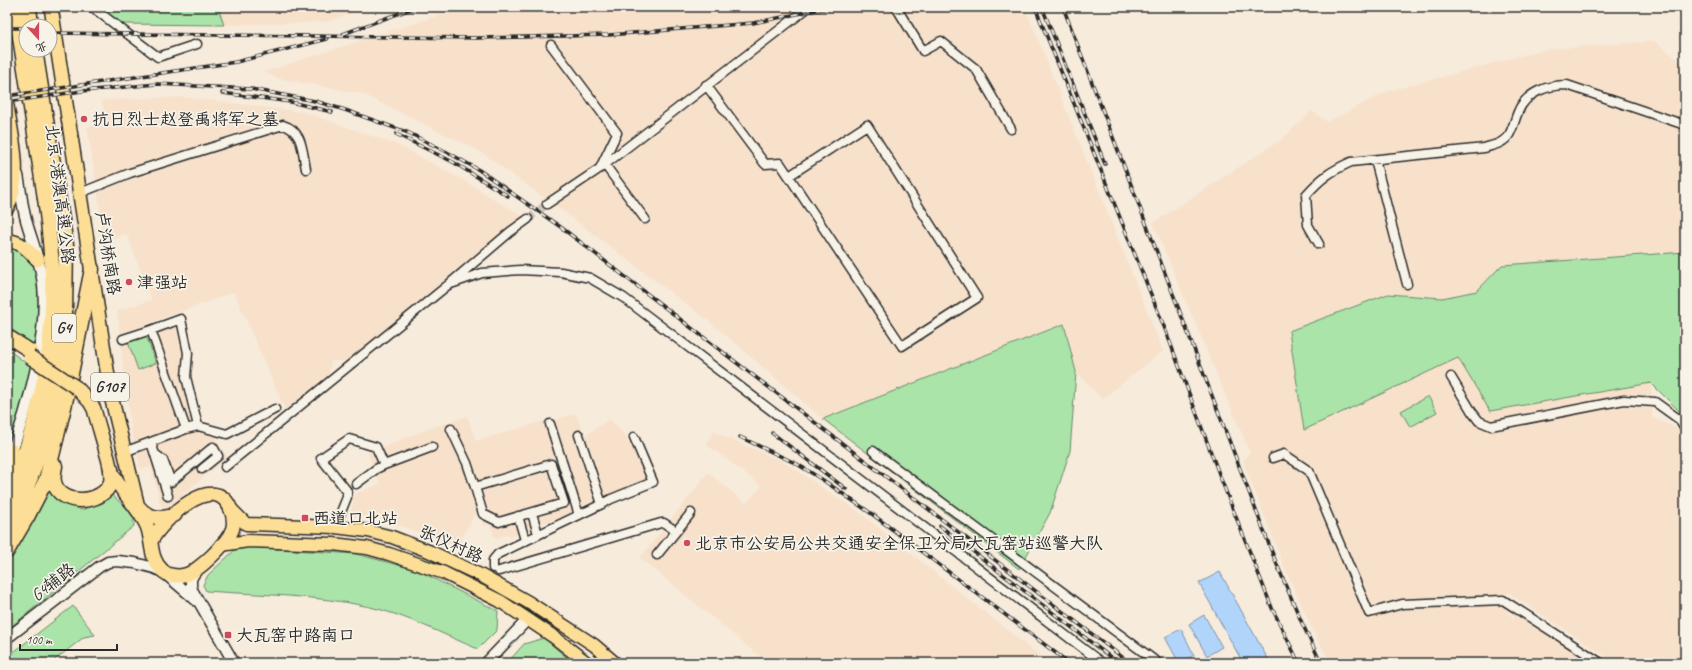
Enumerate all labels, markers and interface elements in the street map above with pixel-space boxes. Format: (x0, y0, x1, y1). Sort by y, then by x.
north arrow (18, 18, 58, 58)
text: 北 (34, 39, 49, 56)
place label: 抗日烈士赵登禹将军之墓 (92, 109, 279, 130)
marker: 抗日烈士赵登禹将军之墓 (79, 114, 89, 124)
street label: 北京-港澳高速公路 (41, 122, 79, 266)
street label: 卢沟桥南路 (91, 209, 125, 297)
place label: 津强站 (137, 272, 188, 293)
marker: 津强站 (124, 277, 134, 287)
road number: G4 (52, 314, 76, 342)
road number: G107 (91, 373, 129, 401)
place label: 西道口北站 (313, 508, 398, 529)
marker: 西道口北站 (300, 513, 310, 523)
street label: 张仪村路 (416, 521, 486, 567)
place label: 北京市公安局公共交通安全保卫分局大瓦窑站巡警大队 (695, 533, 1103, 554)
marker: 北京市公安局公共交通安全保卫分局大瓦窑站巡警大队 (682, 538, 692, 548)
street label: G4辅路 (27, 558, 79, 606)
place label: 大瓦窑中路南口 (236, 625, 355, 646)
scale bar (20, 626, 117, 652)
marker: 大瓦窑中路南口 (223, 630, 233, 640)
text: 100 m (26, 632, 53, 648)

